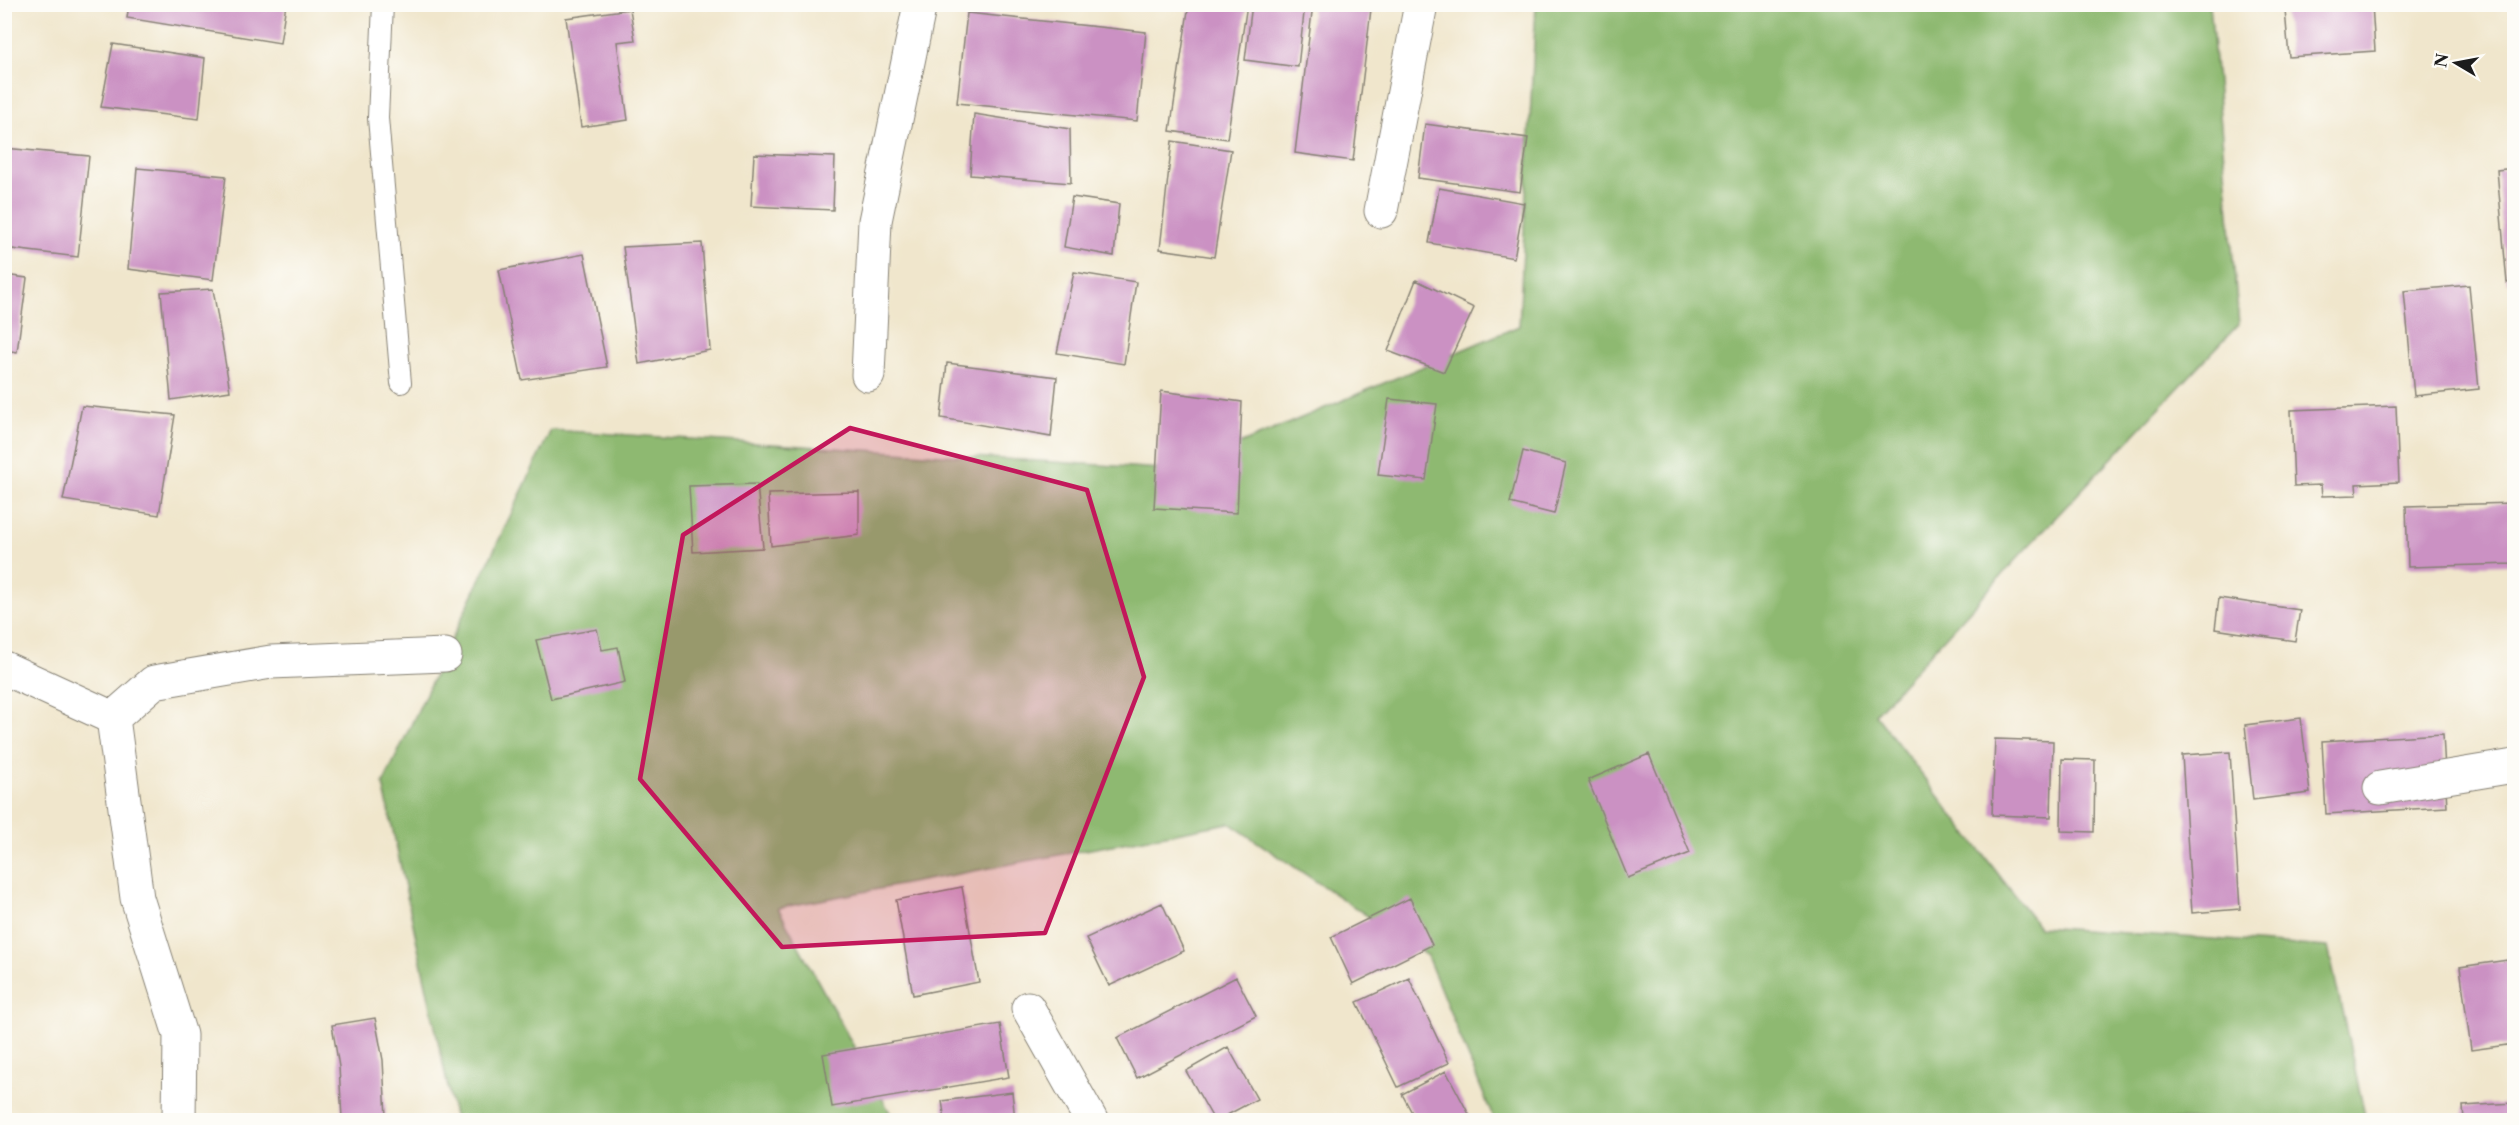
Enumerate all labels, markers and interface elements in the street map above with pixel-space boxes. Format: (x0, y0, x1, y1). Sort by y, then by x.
north arrow (2426, 33, 2486, 93)
text: N (2430, 52, 2452, 69)

